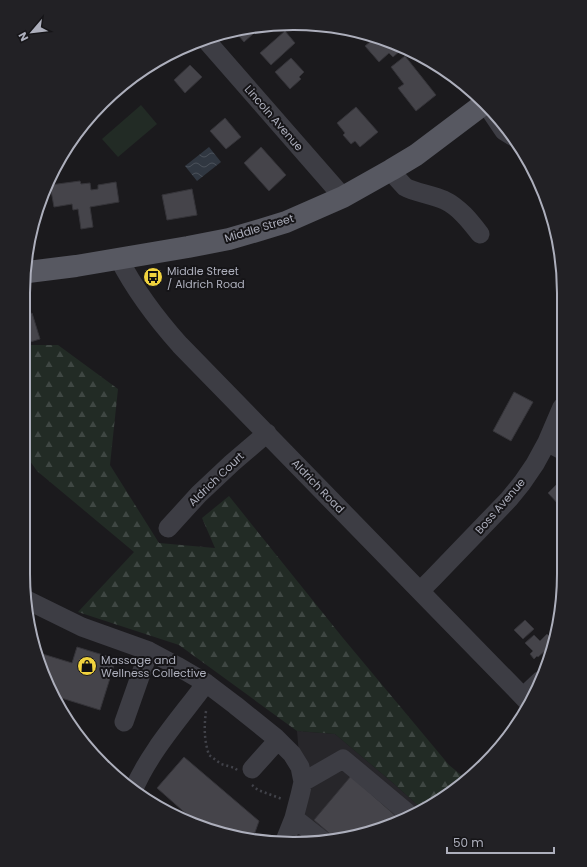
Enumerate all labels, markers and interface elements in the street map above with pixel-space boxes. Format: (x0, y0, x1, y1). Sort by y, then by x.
north arrow (12, 12, 52, 52)
text: N (14, 29, 32, 44)
street label: Lincoln Avenue (241, 82, 307, 154)
street label: Middle Street (222, 210, 296, 246)
place label: Middle Street / Aldrich Road (167, 263, 245, 292)
bus stop icon: Middle Street / Aldrich Road (142, 266, 164, 288)
street label: Aldrich Court (185, 448, 247, 510)
street label: Aldrich Road (288, 455, 348, 517)
street label: Boss Avenue (471, 474, 529, 537)
place label: Massage and Wellness Collective (101, 652, 207, 681)
shop icon: Massage and Wellness Collective (76, 655, 98, 677)
scale bar (447, 829, 554, 855)
text: 50 m (453, 834, 484, 851)

